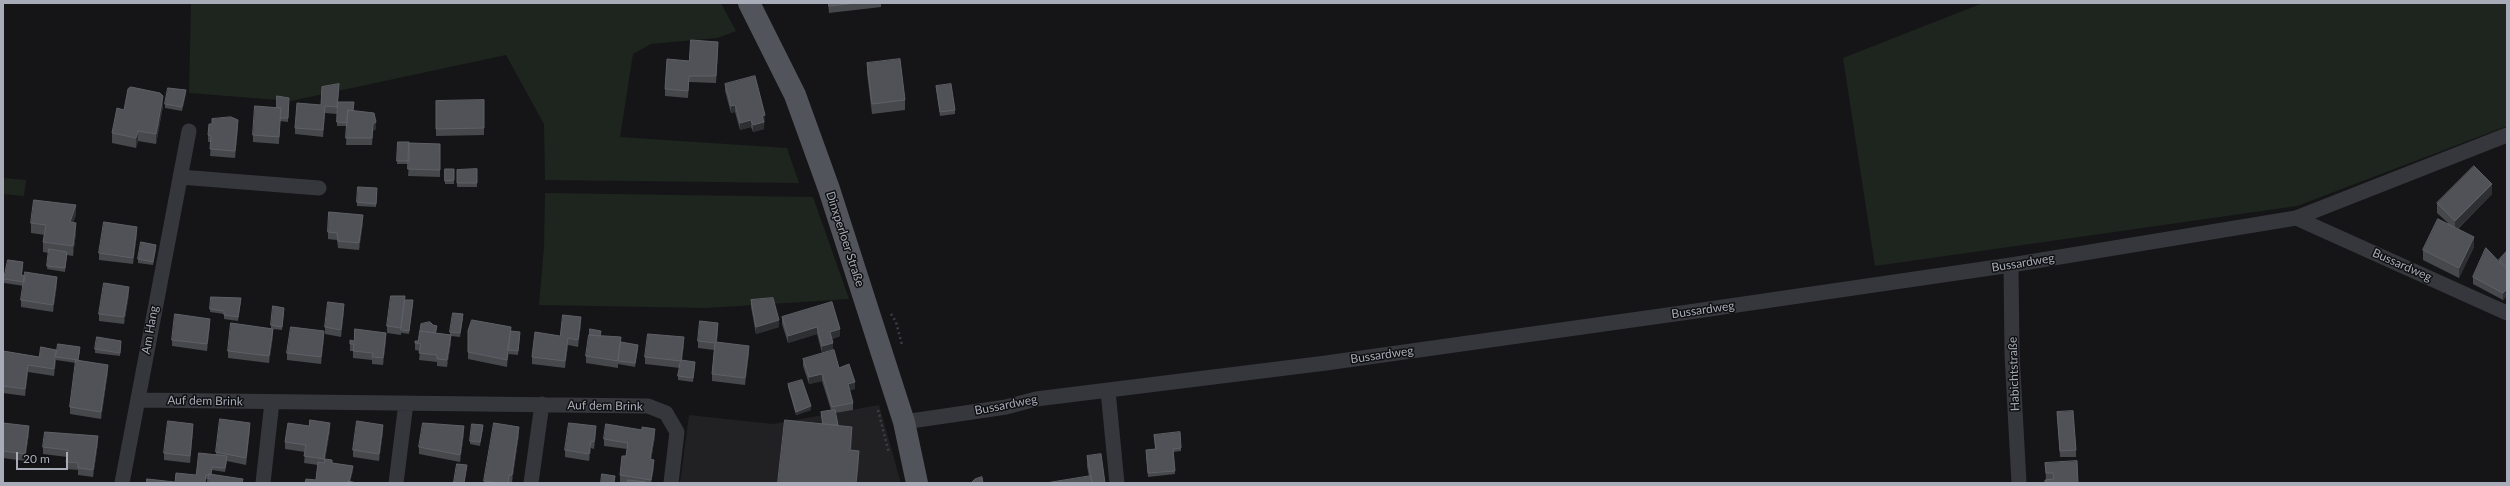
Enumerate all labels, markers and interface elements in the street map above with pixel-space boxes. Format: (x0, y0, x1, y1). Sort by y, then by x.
street label: Dinxperloer Straße (823, 189, 867, 289)
street label: Bussardweg (2370, 246, 2434, 284)
street label: Bussardweg (1991, 251, 2055, 275)
street label: Bussardweg (1671, 298, 1735, 322)
street label: Am Hang (139, 305, 161, 355)
street label: Habichtstraße (2006, 337, 2022, 411)
street label: Bussardweg (1350, 343, 1414, 367)
street label: Bussardweg (973, 392, 1039, 418)
street label: Auf dem Brink (167, 393, 243, 409)
street label: Auf dem Brink (567, 398, 643, 414)
scale bar (18, 444, 70, 470)
text: 20 m (23, 451, 50, 466)

